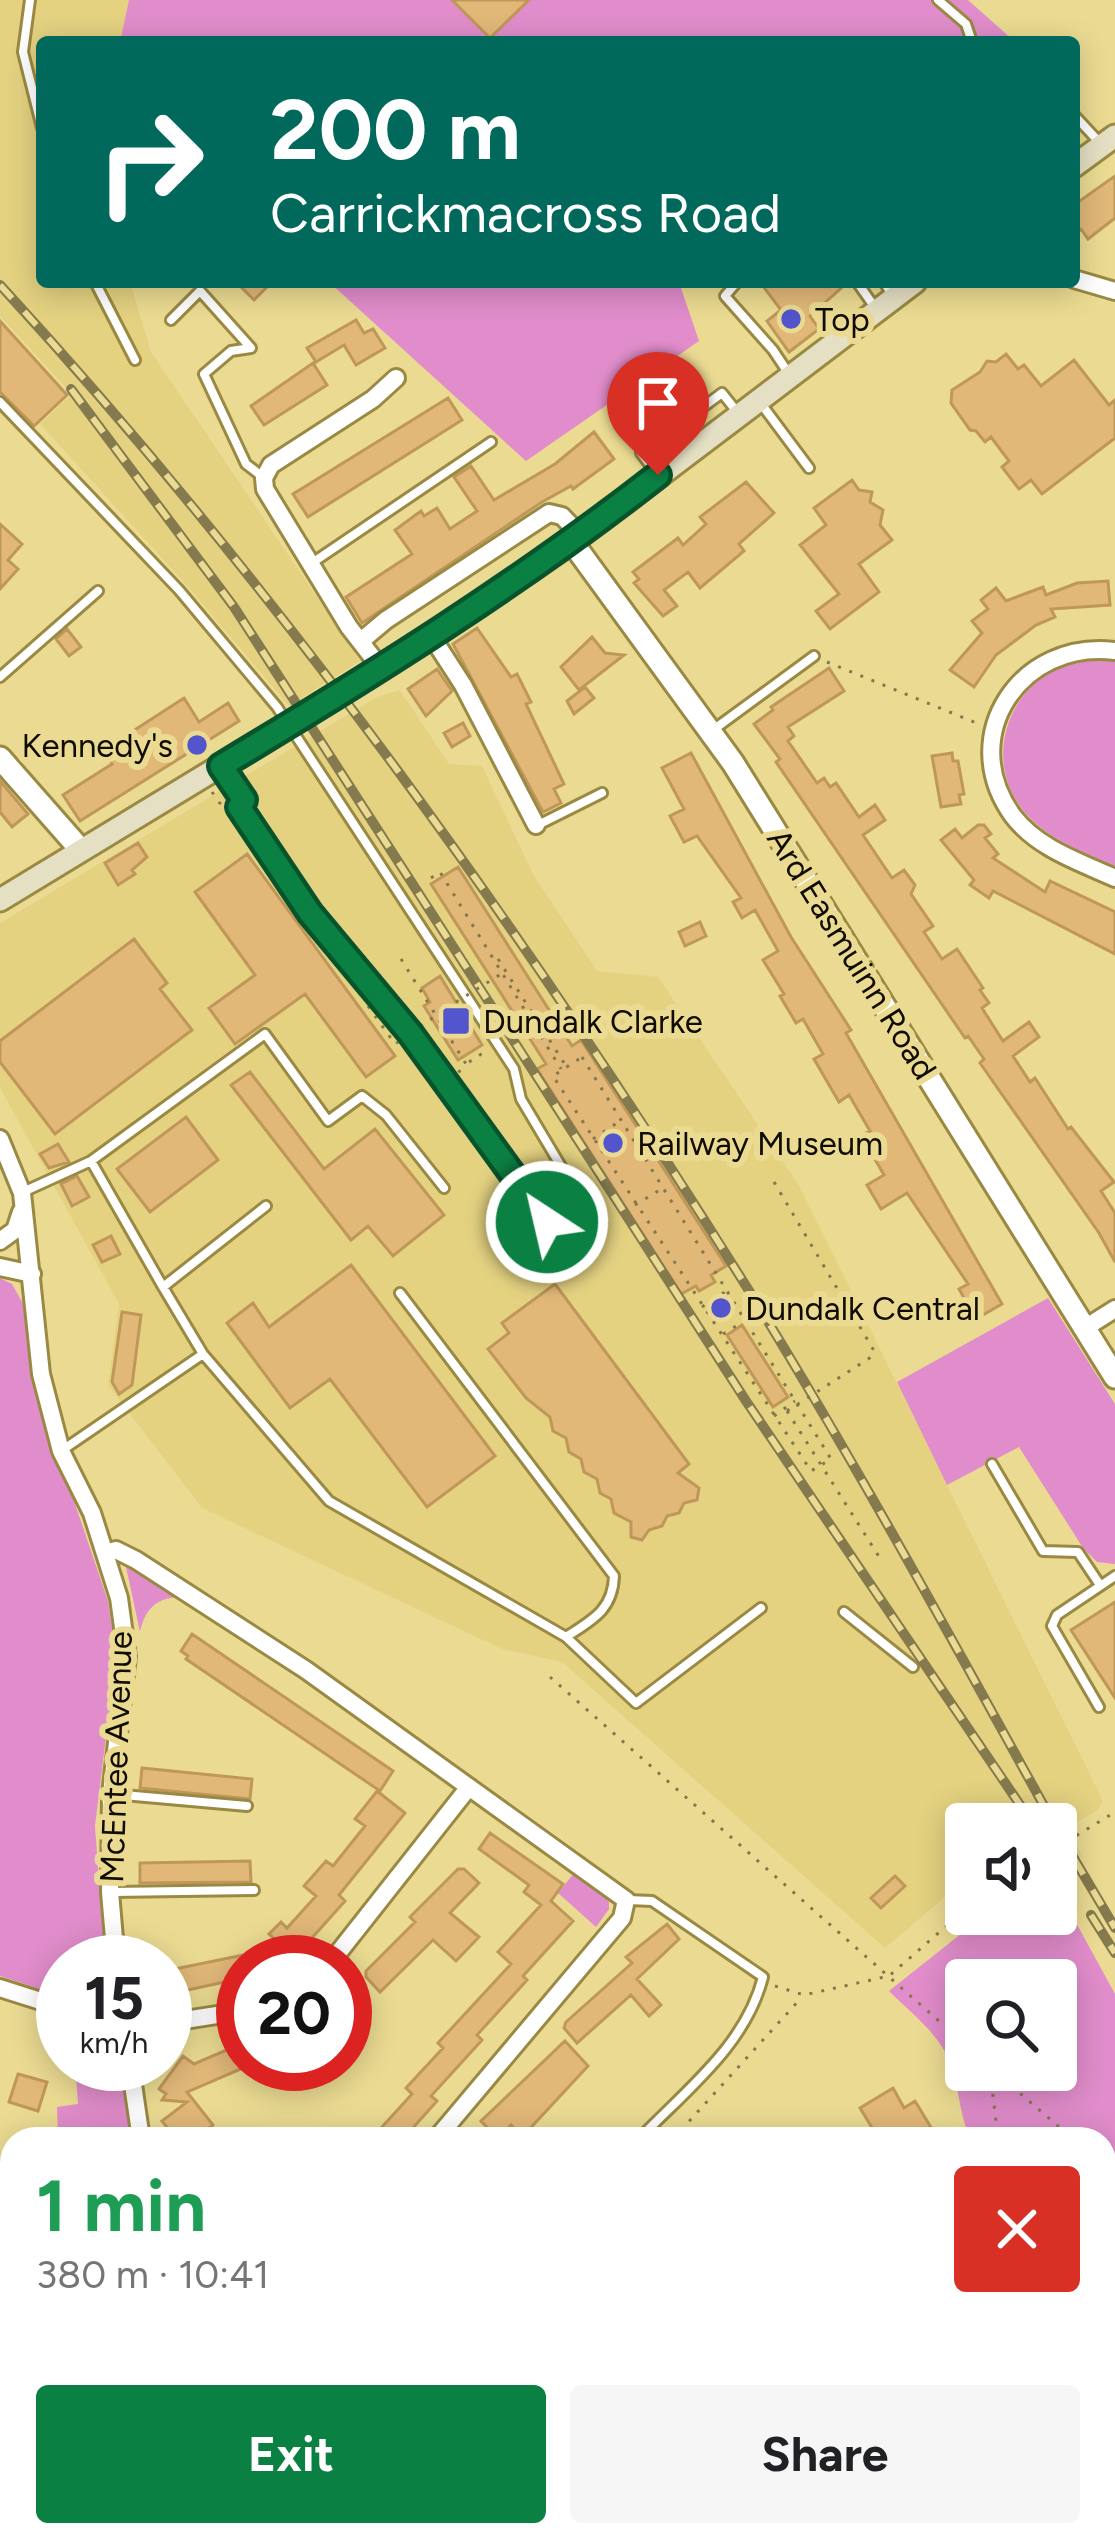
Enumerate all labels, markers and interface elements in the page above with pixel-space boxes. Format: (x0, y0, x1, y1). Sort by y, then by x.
text: 200 m (270, 79, 521, 180)
icon: right (72, 84, 228, 240)
text: Carrickmacross Road (270, 181, 781, 246)
place label: Top (815, 300, 870, 339)
marker: Top (778, 306, 804, 332)
pin (607, 352, 709, 475)
icon: arrive (625, 370, 691, 436)
place label: Kennedy's (22, 726, 173, 765)
marker: Kennedy's (184, 732, 210, 758)
street label: Ard Easmuinn Road (759, 822, 945, 1086)
place label: Dundalk Clarke (483, 1002, 703, 1041)
marker: Dundalk Clarke (440, 1005, 472, 1037)
place label: Railway Museum (637, 1124, 883, 1163)
marker: Railway Museum (600, 1130, 626, 1156)
position arrow (484, 1159, 610, 1285)
place label: Dundalk Central (745, 1289, 980, 1328)
marker: Dundalk Central (708, 1295, 734, 1321)
street label: McEntee Avenue (92, 1630, 140, 1884)
map controls (945, 1803, 1077, 2091)
button: sound (945, 1803, 1077, 1935)
speed limit sign: 20 (216, 1935, 372, 2091)
button: search (945, 1959, 1077, 2091)
text: 15 (84, 1962, 144, 2034)
text: km/h (80, 2024, 148, 2061)
text: 1 min (36, 2163, 206, 2249)
button: close (954, 2166, 1080, 2292)
text: 380 m · 10:41 (36, 2251, 269, 2298)
button: Exit (36, 2385, 546, 2523)
button: Share (570, 2385, 1080, 2523)

